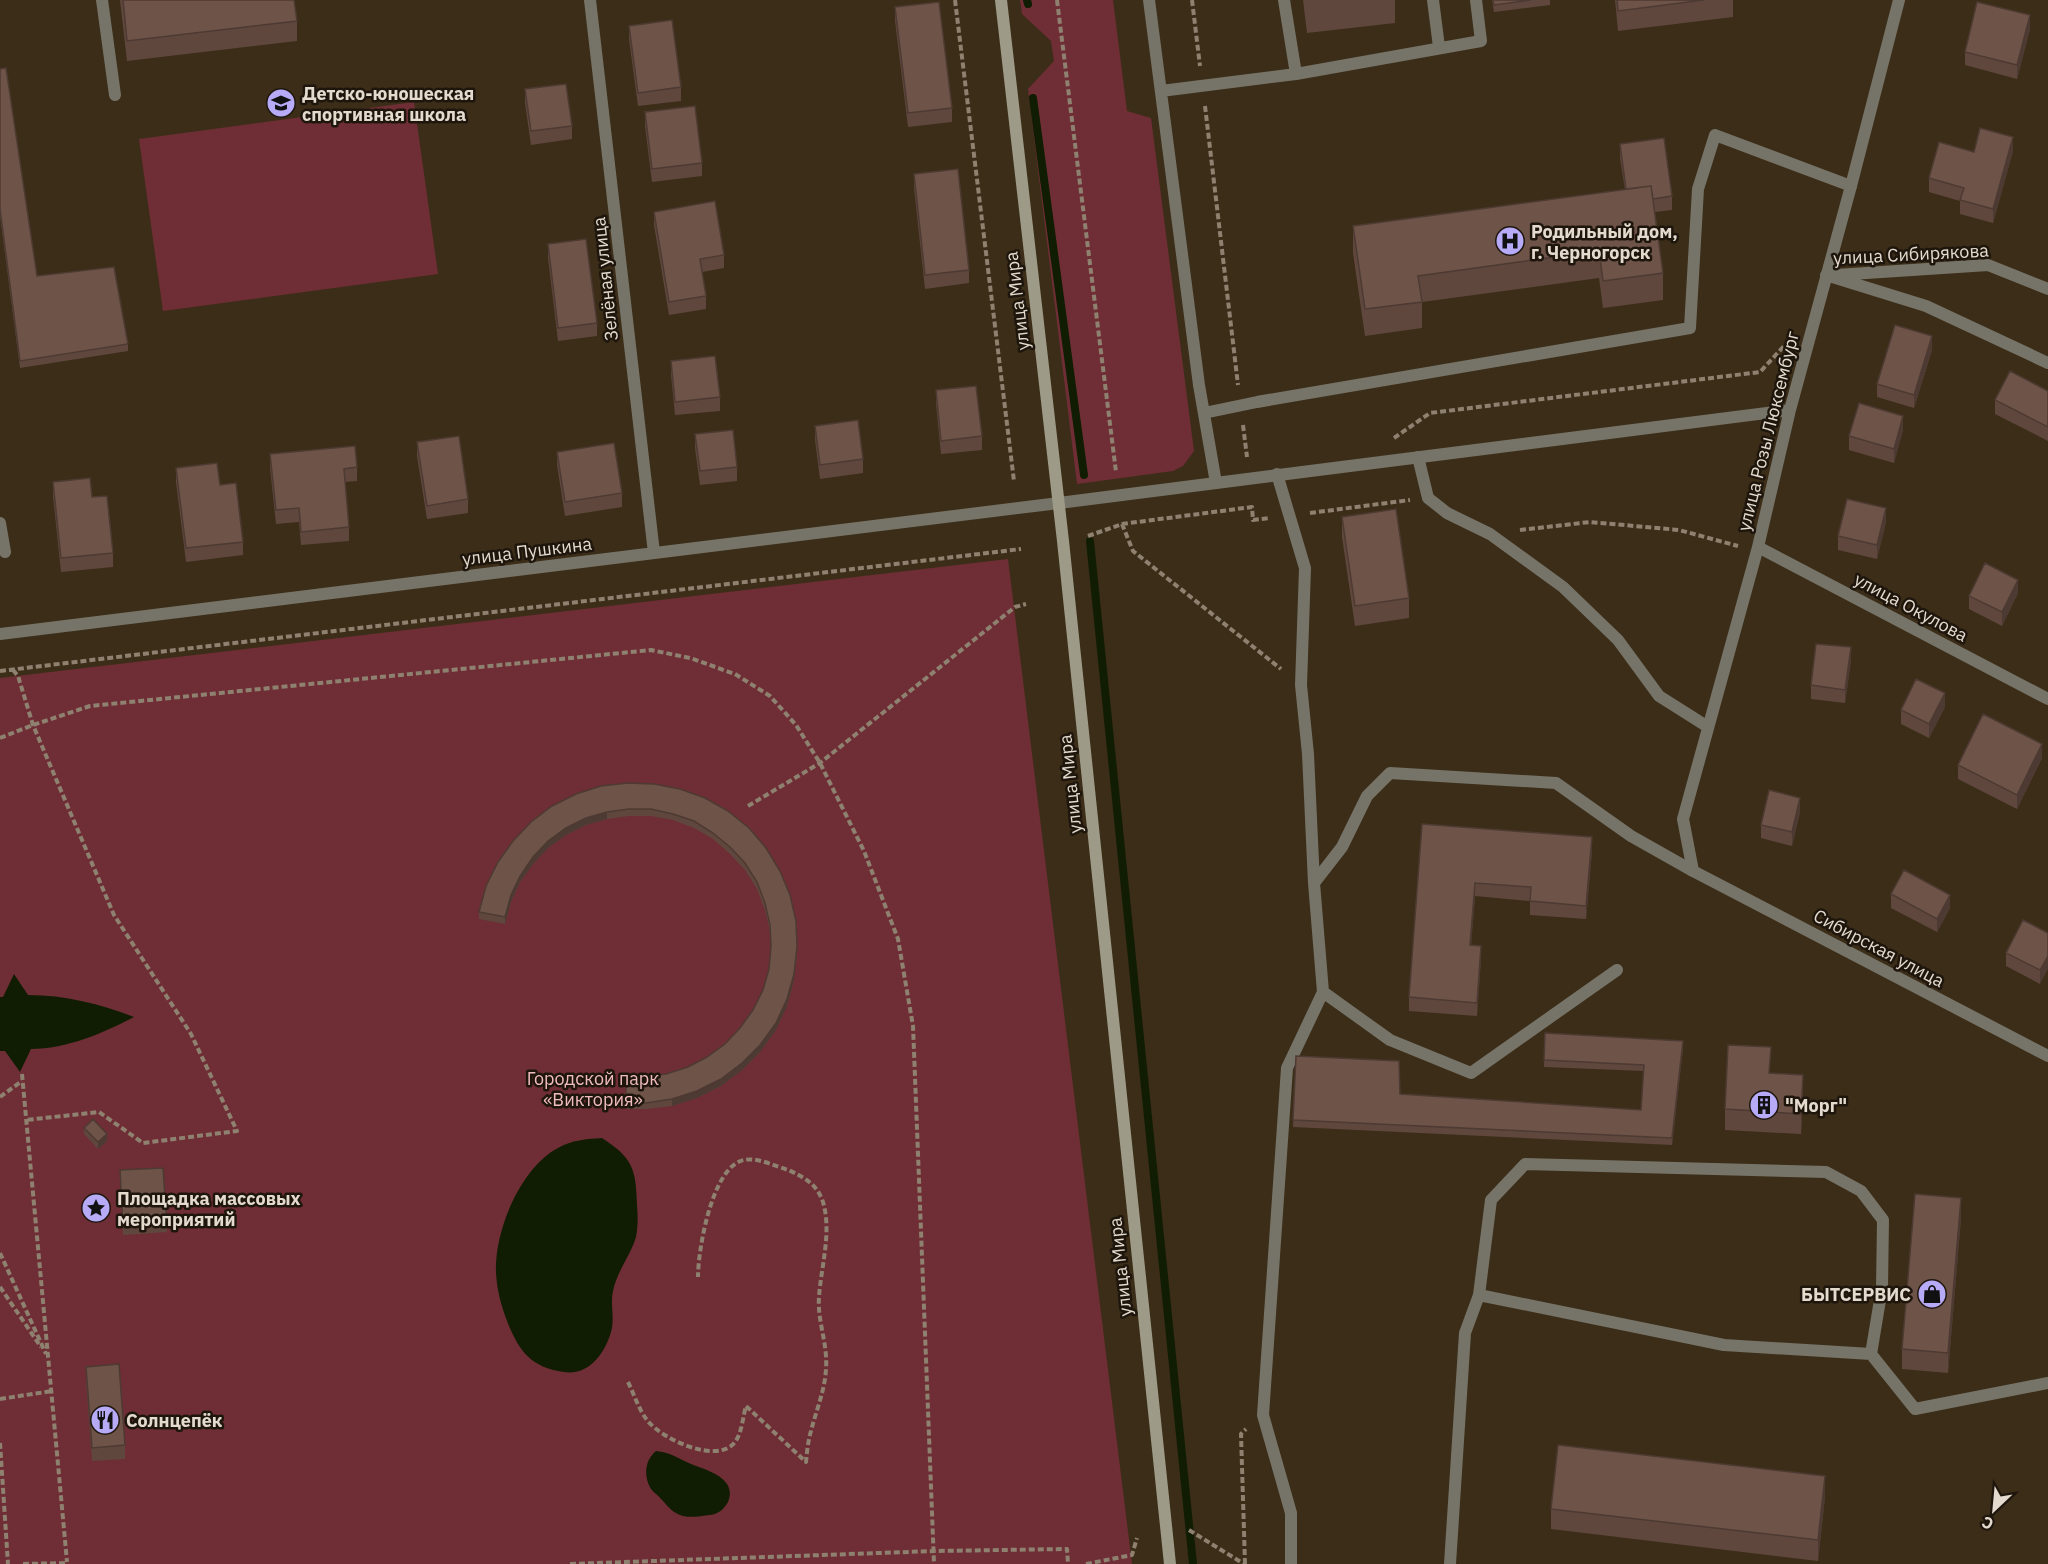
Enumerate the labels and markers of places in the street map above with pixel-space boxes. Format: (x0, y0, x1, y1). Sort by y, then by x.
place label: Детско-юношеская спортивная школа (302, 82, 474, 126)
school or university icon: Детско-юношеская спортивная школа (265, 87, 297, 119)
place label: Родильный дом, г. Черногорск (1531, 220, 1678, 264)
hospital icon: Родильный дом, г. Черногорск (1494, 225, 1526, 257)
building icon: "Морг" (1748, 1089, 1780, 1121)
place label: "Морг" (1785, 1094, 1847, 1117)
place label: Площадка массовых мероприятий (117, 1187, 301, 1231)
place icon: Площадка массовых мероприятий (80, 1192, 112, 1224)
shop icon: БЫТСЕРВИС (1916, 1278, 1948, 1310)
place label: БЫТСЕРВИС (1801, 1283, 1911, 1306)
restaurant icon: Солнцепёк (89, 1404, 121, 1436)
place label: Солнцепёк (126, 1409, 222, 1432)

